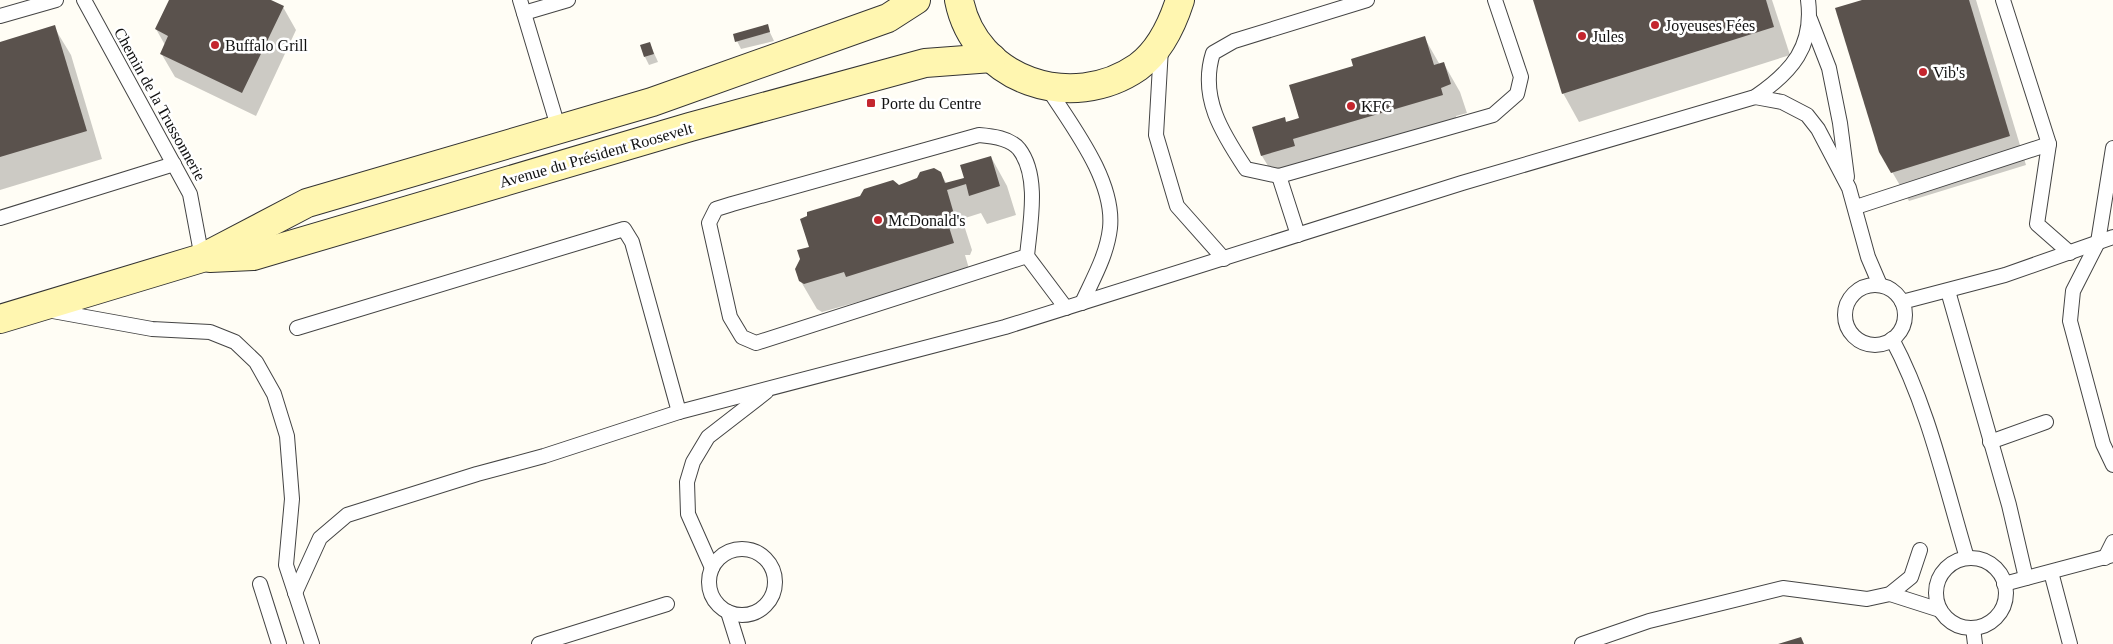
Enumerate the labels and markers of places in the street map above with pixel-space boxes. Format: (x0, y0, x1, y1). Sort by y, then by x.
place label: Joyeuses Fées (1665, 17, 1755, 35)
marker: Joyeuses Fées (1649, 19, 1661, 31)
place label: Jules (1592, 28, 1624, 45)
marker: Jules (1576, 30, 1588, 42)
place label: Buffalo Grill (225, 37, 308, 54)
marker: Buffalo Grill (209, 39, 221, 51)
place label: Vib's (1933, 64, 1965, 81)
marker: Vib's (1917, 66, 1929, 78)
place label: Porte du Centre (881, 95, 981, 112)
marker: Porte du Centre (865, 97, 877, 109)
place label: KFC (1361, 98, 1392, 115)
marker: KFC (1345, 100, 1357, 112)
place label: McDonald's (888, 212, 966, 229)
marker: McDonald's (872, 214, 884, 226)

